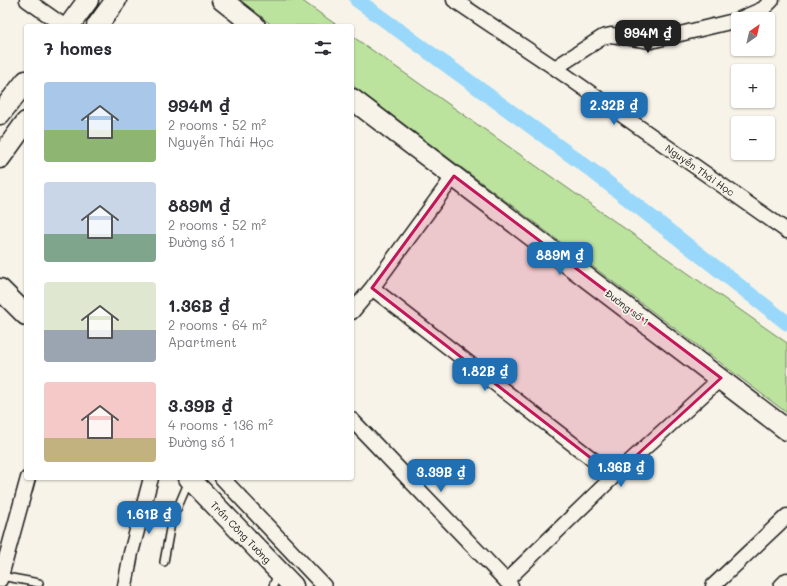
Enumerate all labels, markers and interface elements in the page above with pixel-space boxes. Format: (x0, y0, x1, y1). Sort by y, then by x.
north arrow (731, 12, 775, 56)
map controls (731, 12, 775, 160)
pin: 994M ₫ (615, 20, 681, 54)
text: 994M ₫ (624, 24, 672, 41)
text: 7 homes (44, 37, 112, 59)
icon: filters (312, 37, 334, 59)
button: + (731, 64, 775, 108)
pin: 2.32B ₫ (577, 92, 651, 126)
text: 994M ₫ (168, 94, 231, 116)
text: 2.32B ₫ (590, 96, 638, 113)
icon: home (76, 98, 124, 146)
text: 2 rooms · 52 m² (168, 116, 266, 133)
button: − (731, 116, 775, 160)
text: Nguyễn Thái Học (168, 133, 274, 150)
street label: Nguyễn Thái Học (663, 141, 737, 199)
text: 889M ₫ (168, 194, 231, 216)
icon: home (76, 198, 124, 246)
text: 2 rooms · 52 m² (168, 216, 266, 233)
text: Đường số 1 (168, 233, 235, 250)
pin: 889M ₫ (527, 242, 593, 276)
text: 889M ₫ (536, 246, 584, 263)
street label: Đường số 1 (602, 286, 652, 328)
text: 1.36B ₫ (168, 294, 230, 316)
icon: home (76, 298, 124, 346)
text: 2 rooms · 64 m² (168, 316, 267, 333)
text: Apartment (168, 333, 237, 350)
pin: 1.82B ₫ (448, 358, 522, 392)
text: 1.82B ₫ (461, 362, 509, 379)
text: 3.39B ₫ (168, 394, 233, 416)
icon: home (76, 398, 124, 446)
text: 4 rooms · 136 m² (168, 416, 273, 433)
text: Đường số 1 (168, 433, 235, 450)
pin: 1.36B ₫ (584, 454, 658, 488)
text: 1.36B ₫ (597, 458, 645, 475)
pin: 3.39B ₫ (404, 459, 478, 493)
text: 3.39B ₫ (416, 463, 466, 480)
street label: Trần Công Tường (208, 498, 274, 566)
pin: 1.61B ₫ (112, 501, 186, 535)
text: 1.61B ₫ (126, 505, 172, 522)

